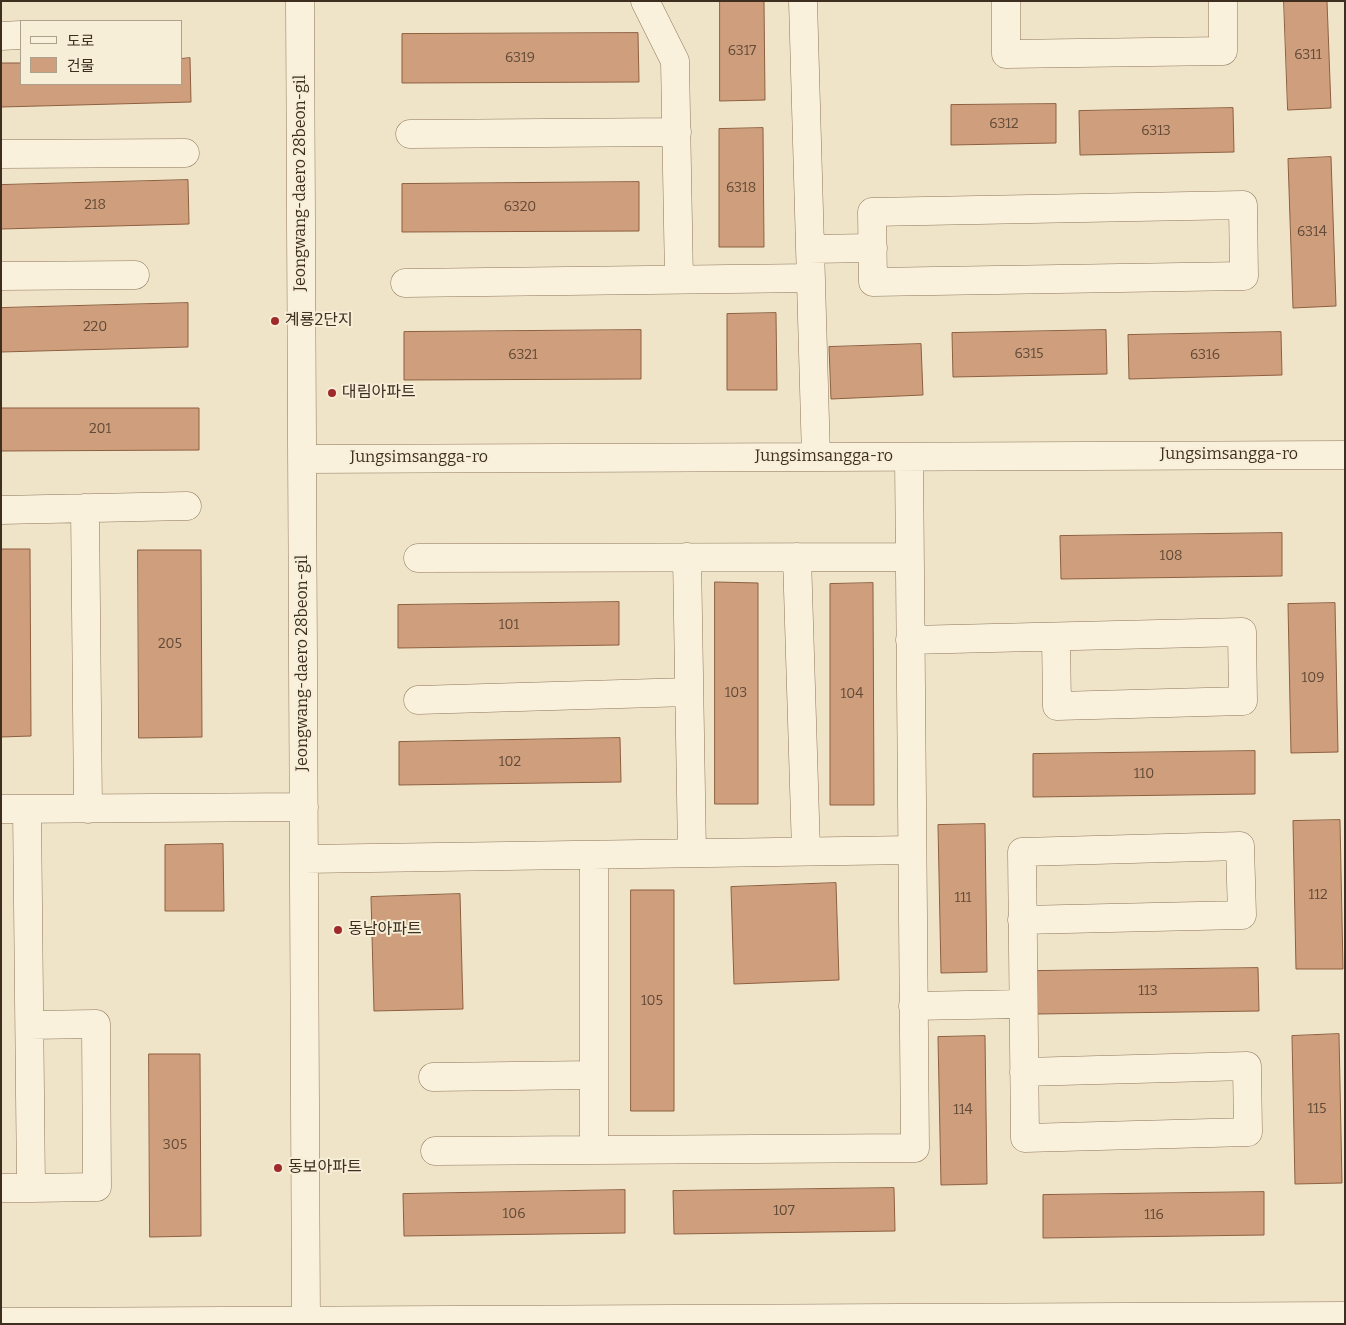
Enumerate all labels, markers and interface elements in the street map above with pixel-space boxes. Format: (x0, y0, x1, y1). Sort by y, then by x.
legend (20, 20, 182, 85)
text: 도로 (67, 32, 95, 50)
house number: 6317 (728, 43, 756, 59)
house number: 6311 (1294, 47, 1322, 63)
house number: 6319 (505, 50, 535, 66)
text: 건물 (67, 57, 95, 75)
street label: Jeongwang-daero 28beon-gil (291, 75, 311, 291)
house number: 6312 (989, 116, 1019, 132)
house number: 6313 (1141, 123, 1171, 139)
house number: 6318 (726, 180, 756, 196)
house number: 218 (84, 197, 106, 213)
house number: 6320 (504, 199, 536, 215)
house number: 6314 (1297, 224, 1327, 240)
place label: 계룡2단지 (285, 311, 353, 331)
marker: 계룡2단지 (269, 315, 281, 327)
house number: 220 (83, 319, 107, 335)
house number: 6315 (1014, 346, 1044, 362)
house number: 6321 (508, 347, 538, 363)
house number: 6316 (1190, 347, 1220, 363)
place label: 대림아파트 (342, 383, 416, 403)
marker: 대림아파트 (326, 387, 338, 399)
house number: 201 (89, 421, 111, 437)
street label: Jungsimsangga-ro (1160, 445, 1298, 465)
street label: Jungsimsangga-ro (755, 447, 893, 467)
street label: Jungsimsangga-ro (350, 448, 488, 468)
house number: 108 (1159, 548, 1183, 564)
street label: Jeongwang-daero 28beon-gil (293, 555, 313, 771)
house number: 101 (499, 617, 519, 633)
house number: 205 (158, 636, 182, 652)
house number: 109 (1302, 670, 1324, 686)
house number: 103 (725, 685, 747, 701)
house number: 104 (841, 686, 863, 702)
house number: 102 (499, 754, 521, 770)
house number: 110 (1134, 766, 1154, 782)
house number: 112 (1309, 887, 1327, 903)
house number: 111 (954, 890, 972, 906)
place label: 동남아파트 (348, 920, 422, 940)
marker: 동남아파트 (332, 924, 344, 936)
house number: 113 (1138, 983, 1158, 999)
house number: 105 (641, 993, 663, 1009)
house number: 115 (1308, 1101, 1326, 1117)
house number: 114 (953, 1102, 973, 1118)
house number: 305 (163, 1137, 187, 1153)
place label: 동보아파트 (288, 1158, 362, 1178)
marker: 동보아파트 (272, 1162, 284, 1174)
house number: 107 (773, 1203, 795, 1219)
house number: 106 (503, 1206, 525, 1222)
house number: 116 (1144, 1207, 1164, 1223)

